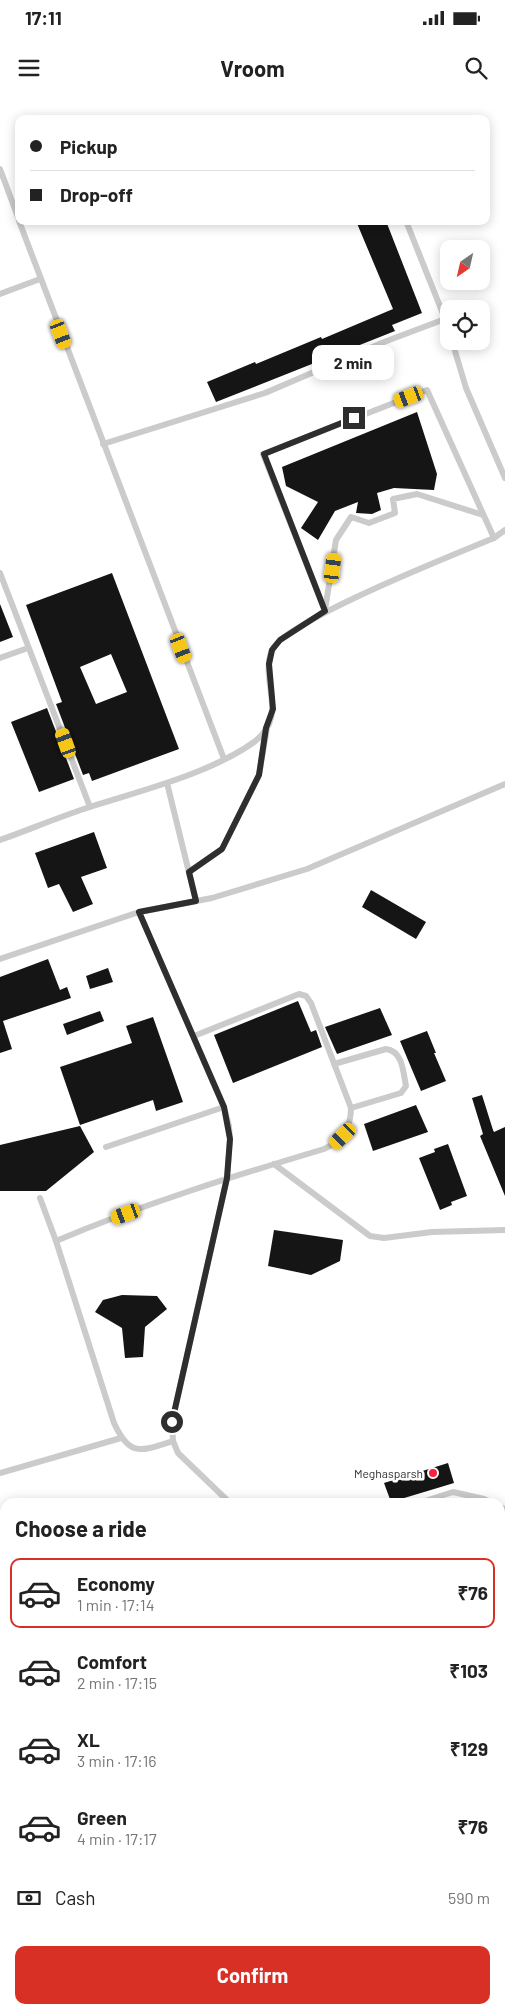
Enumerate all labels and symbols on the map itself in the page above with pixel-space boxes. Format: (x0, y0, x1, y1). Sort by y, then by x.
north arrow (440, 240, 490, 290)
car (48, 317, 73, 351)
callout: 2 min (313, 346, 395, 380)
car (392, 385, 425, 409)
route end (343, 407, 365, 429)
car (323, 552, 342, 584)
car (168, 631, 193, 665)
car (53, 726, 78, 760)
car (327, 1120, 358, 1152)
car (109, 1202, 142, 1226)
route start (161, 1411, 183, 1433)
place label: Meghasparsh (354, 1466, 423, 1480)
marker: Meghasparsh (427, 1467, 439, 1479)

